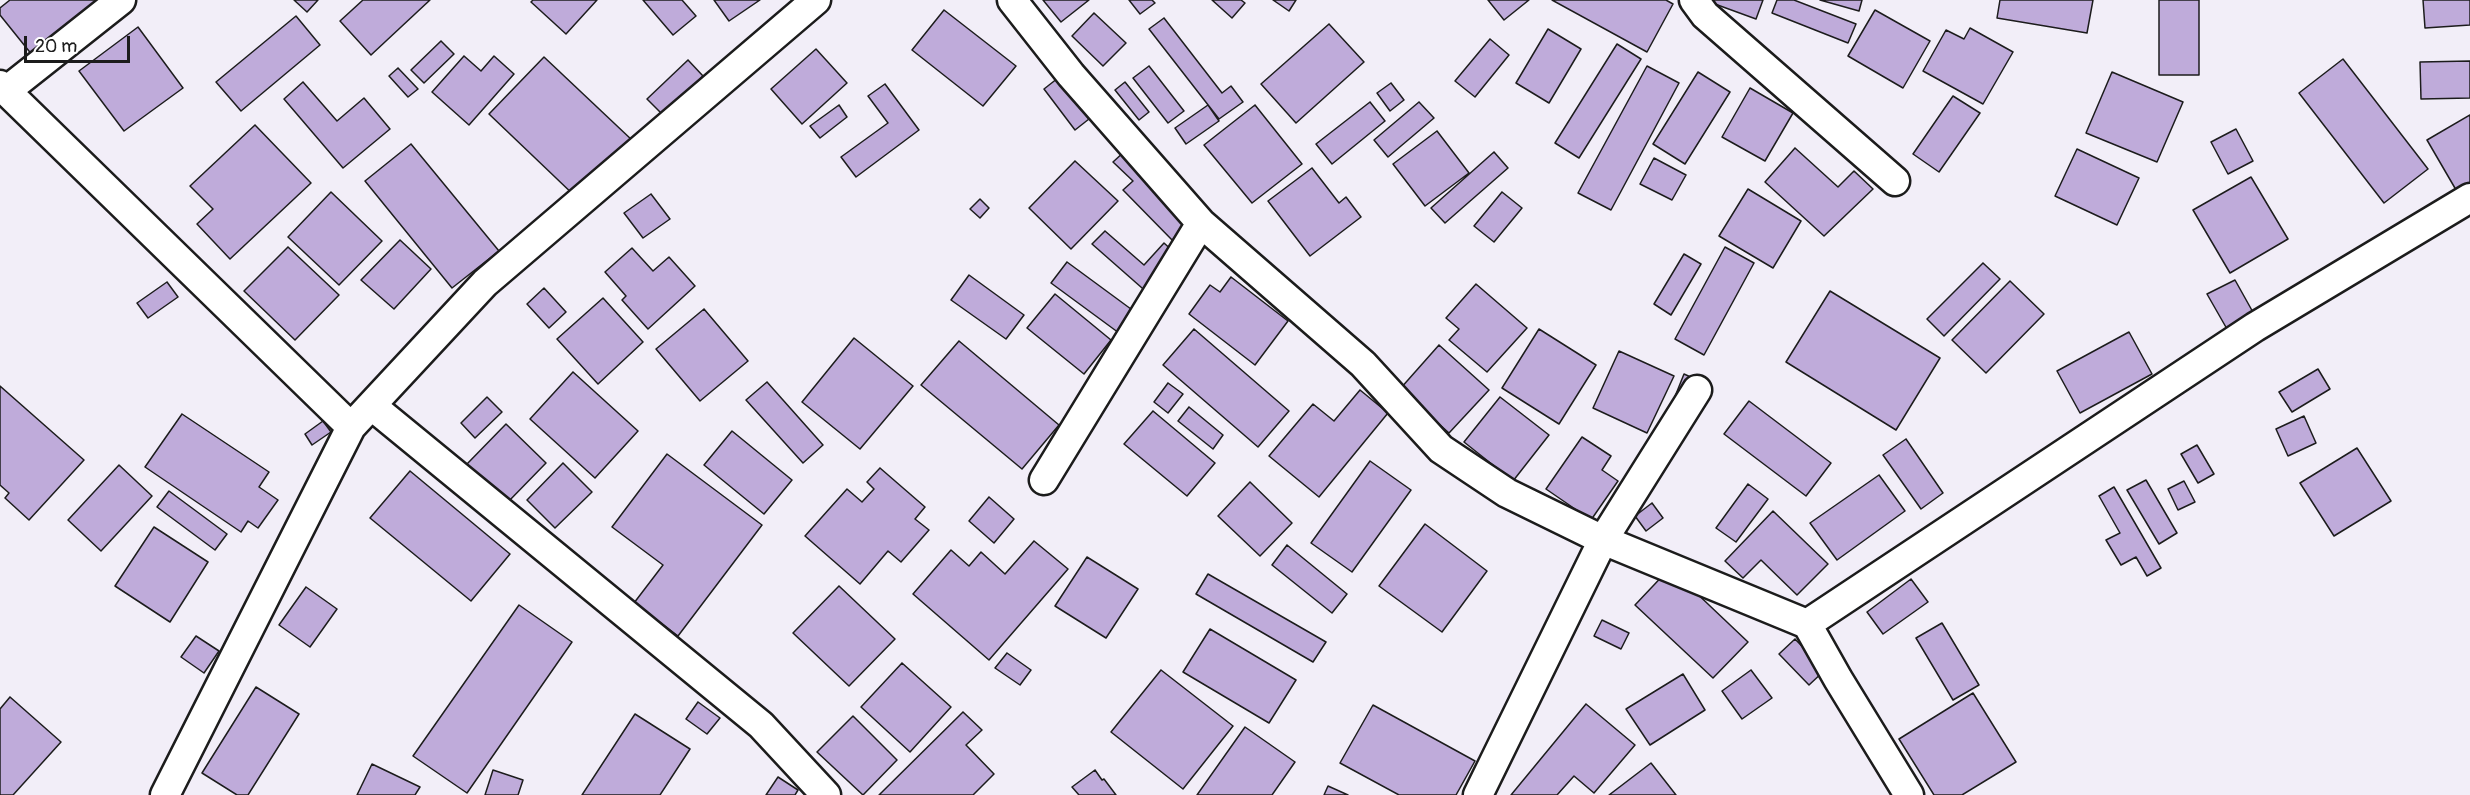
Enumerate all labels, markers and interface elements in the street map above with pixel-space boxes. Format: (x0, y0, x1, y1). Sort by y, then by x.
scale bar (27, 24, 134, 62)
text: 20 m (35, 35, 77, 58)

